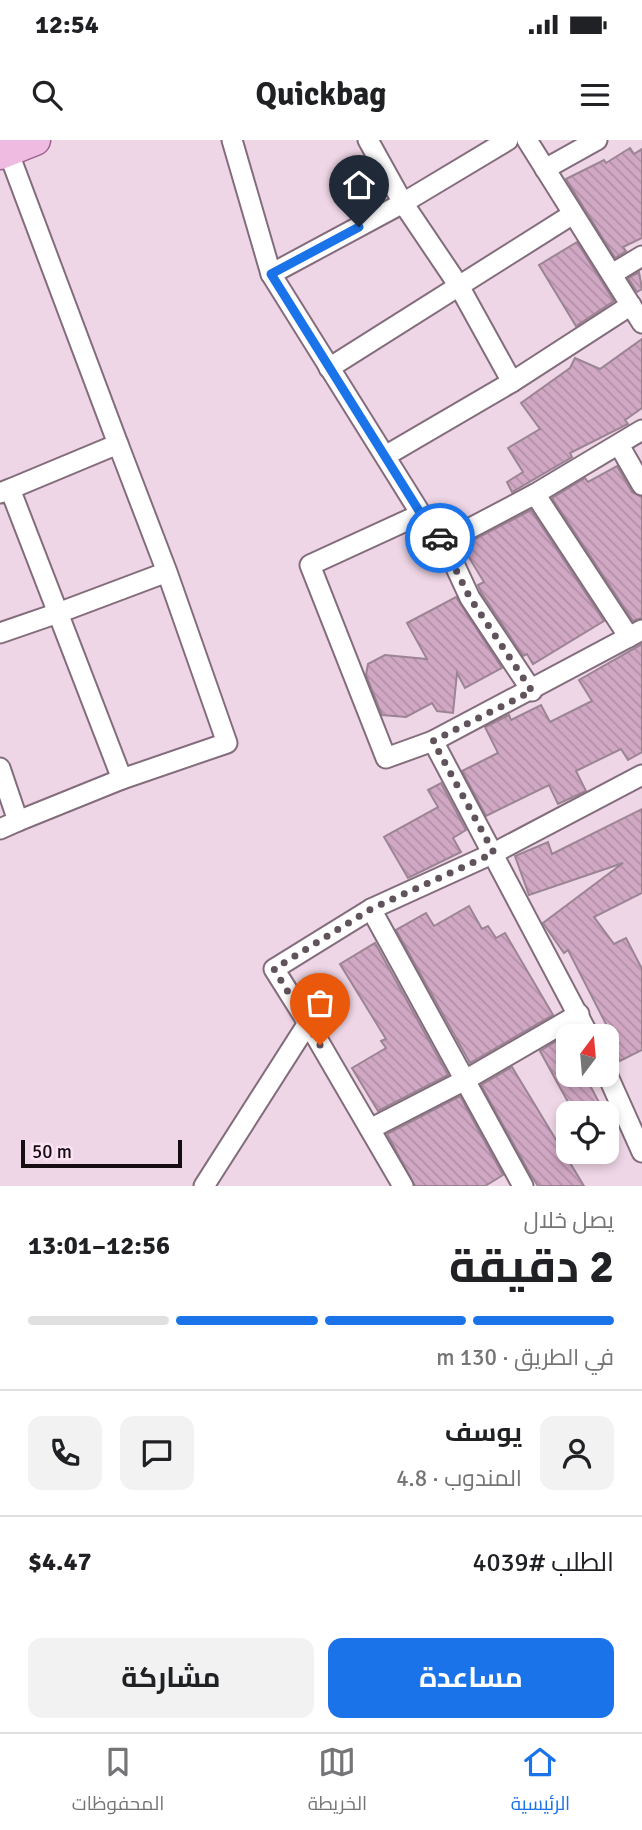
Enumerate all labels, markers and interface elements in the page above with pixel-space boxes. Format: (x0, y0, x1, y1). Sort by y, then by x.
text: 12:54 (35, 9, 99, 41)
text: Quickbag (256, 75, 387, 114)
icon: search (28, 76, 66, 114)
icon: menu (576, 76, 614, 114)
pin (329, 155, 389, 227)
icon: home (340, 166, 378, 204)
courier (405, 503, 475, 573)
icon: car (421, 519, 459, 557)
pin (290, 973, 350, 1045)
icon: bag (301, 984, 339, 1022)
north arrow (556, 1024, 620, 1087)
map controls (556, 1024, 619, 1164)
button: locate (556, 1101, 619, 1164)
scale bar (21, 1137, 182, 1169)
text: 50 m (32, 1140, 72, 1164)
text: يصل خلال (524, 1206, 614, 1235)
text: 12:56–13:01 (28, 1230, 170, 1262)
text: 2 دقيقة (449, 1239, 614, 1295)
text: في الطريق · 130 m (436, 1343, 614, 1372)
button: phone (28, 1416, 102, 1490)
button: chat (120, 1416, 194, 1490)
button: person (540, 1416, 614, 1490)
text: يوسف (445, 1417, 522, 1449)
text: المندوب · 4.8 (396, 1464, 522, 1493)
text: $4.47 (28, 1546, 92, 1578)
text: الطلب #4039 (472, 1547, 614, 1579)
button: مشاركة (28, 1638, 314, 1718)
button: مساعدة (328, 1638, 614, 1718)
tab: المحفوظات (72, 1743, 164, 1821)
tab: الخريطة (308, 1743, 367, 1821)
tab: الرئيسية (511, 1743, 570, 1821)

